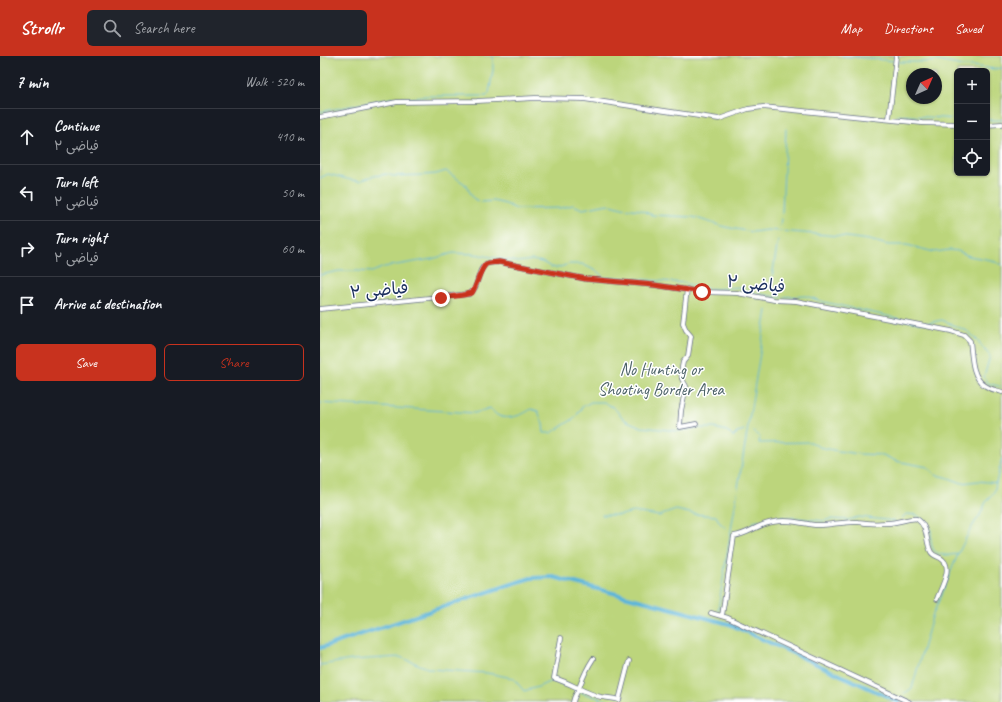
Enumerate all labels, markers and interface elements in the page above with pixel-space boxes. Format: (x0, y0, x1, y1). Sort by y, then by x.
search box (87, 10, 367, 46)
text: Strollr (20, 16, 63, 40)
icon: search (101, 17, 123, 39)
text: Search here (133, 19, 195, 38)
text: Map (841, 20, 862, 37)
text: Directions (884, 20, 933, 37)
text: Saved (955, 20, 982, 37)
north arrow (906, 68, 942, 104)
map controls (954, 68, 990, 176)
button: + (954, 68, 990, 104)
text: 7 min (16, 72, 49, 93)
text: Walk · 520 m (245, 74, 304, 90)
button: − (954, 104, 990, 140)
text: Continue (54, 117, 99, 136)
icon: ahead (16, 126, 38, 148)
text: 410 m (276, 129, 304, 145)
text: فیاضی ۲ (54, 138, 99, 154)
button: locate (954, 140, 990, 176)
text: Turn left (54, 173, 97, 192)
icon: left (16, 182, 38, 204)
text: 50 m (282, 185, 304, 201)
text: فیاضی ۲ (54, 194, 99, 210)
text: Turn right (54, 229, 107, 248)
icon: right (16, 238, 38, 260)
text: 60 m (282, 241, 304, 257)
text: فیاضی ۲ (54, 250, 99, 266)
street label: فیاضی ۲ (726, 270, 786, 298)
street label: فیاضی ۲ (349, 277, 409, 303)
route start (693, 283, 711, 301)
route end (432, 289, 450, 307)
icon: arrive (16, 294, 38, 316)
text: Arrive at destination (54, 295, 161, 314)
button: Save (16, 344, 156, 381)
button: Share (164, 344, 304, 381)
park label: No Hunting or Shooting Border Area (598, 359, 726, 400)

